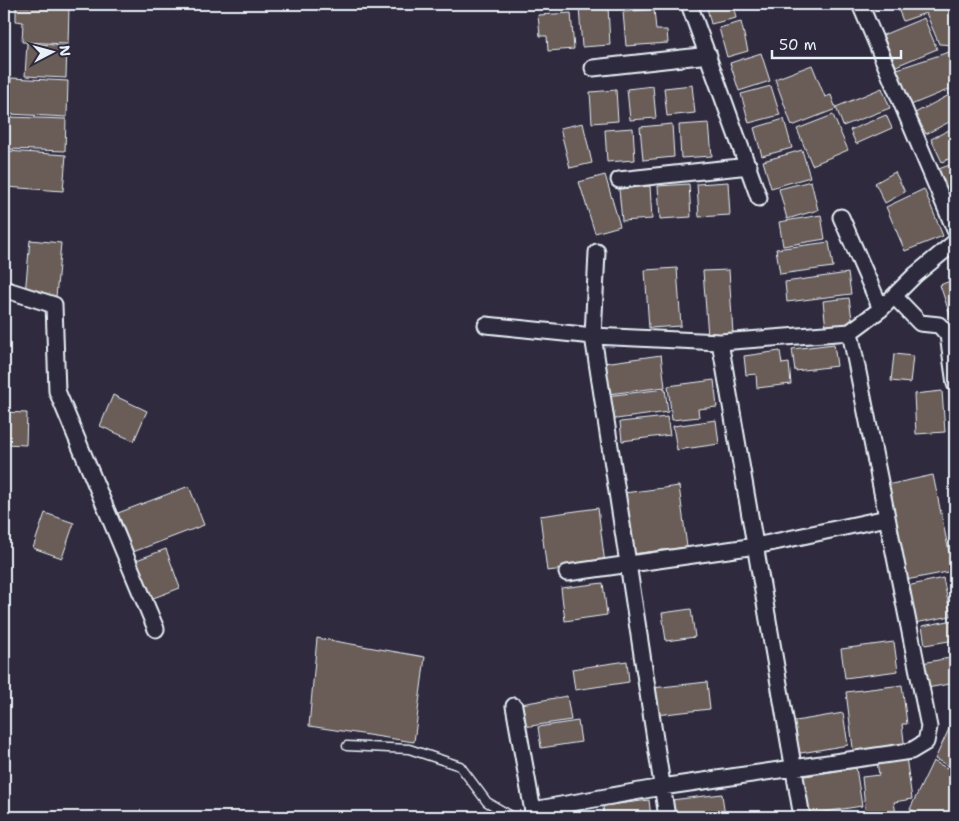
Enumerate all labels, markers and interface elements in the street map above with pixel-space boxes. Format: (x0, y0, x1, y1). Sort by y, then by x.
north arrow (28, 28, 78, 78)
scale bar (772, 28, 900, 60)
text: 50 m (779, 35, 817, 55)
text: N (55, 44, 74, 57)

